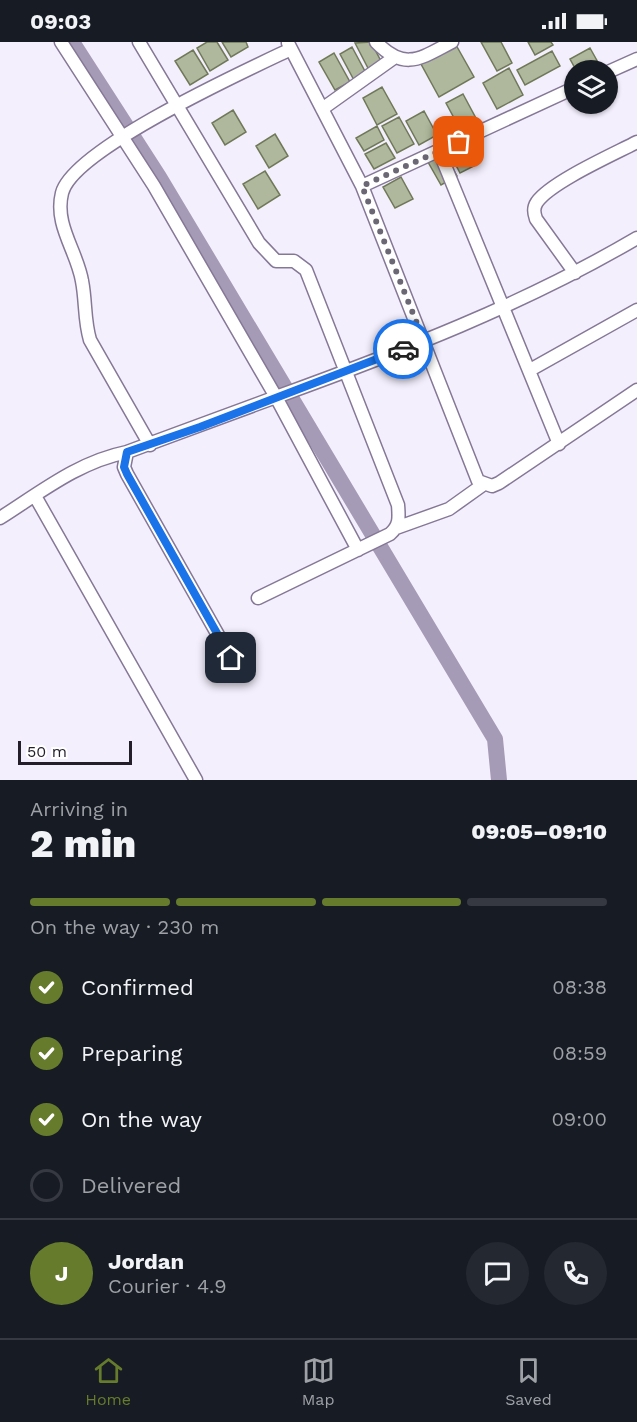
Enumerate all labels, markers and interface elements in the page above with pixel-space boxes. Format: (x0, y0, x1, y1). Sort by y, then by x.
text: 09:03 (30, 9, 91, 34)
map controls (564, 60, 618, 114)
button: layers (564, 60, 618, 114)
pin (433, 116, 484, 167)
icon: bag (442, 125, 475, 158)
courier (373, 319, 433, 379)
icon: car (387, 333, 420, 366)
pin (205, 632, 256, 683)
icon: home (214, 641, 247, 674)
scale bar (18, 738, 132, 766)
text: 50 m (27, 742, 67, 761)
text: Arriving in (30, 797, 128, 821)
text: 09:05–09:10 (471, 819, 607, 844)
text: 2 min (30, 821, 136, 866)
text: On the way · 230 m (30, 915, 219, 939)
icon: check (30, 971, 63, 1004)
text: Confirmed (81, 975, 194, 1000)
text: 08:38 (552, 975, 607, 999)
icon: check (30, 1037, 63, 1070)
text: Preparing (81, 1041, 182, 1066)
text: 08:59 (552, 1041, 607, 1065)
icon: check (30, 1103, 63, 1136)
text: On the way (81, 1107, 202, 1132)
text: 09:00 (551, 1107, 607, 1131)
text: Delivered (81, 1173, 181, 1198)
button: chat (466, 1242, 529, 1305)
button: phone (544, 1242, 607, 1305)
text: Jordan (108, 1249, 184, 1274)
text: J (55, 1261, 68, 1286)
text: Courier · 4.9 (108, 1274, 227, 1298)
tab: Home (85, 1354, 131, 1409)
tab: Map (302, 1354, 335, 1409)
tab: Saved (505, 1354, 552, 1409)

